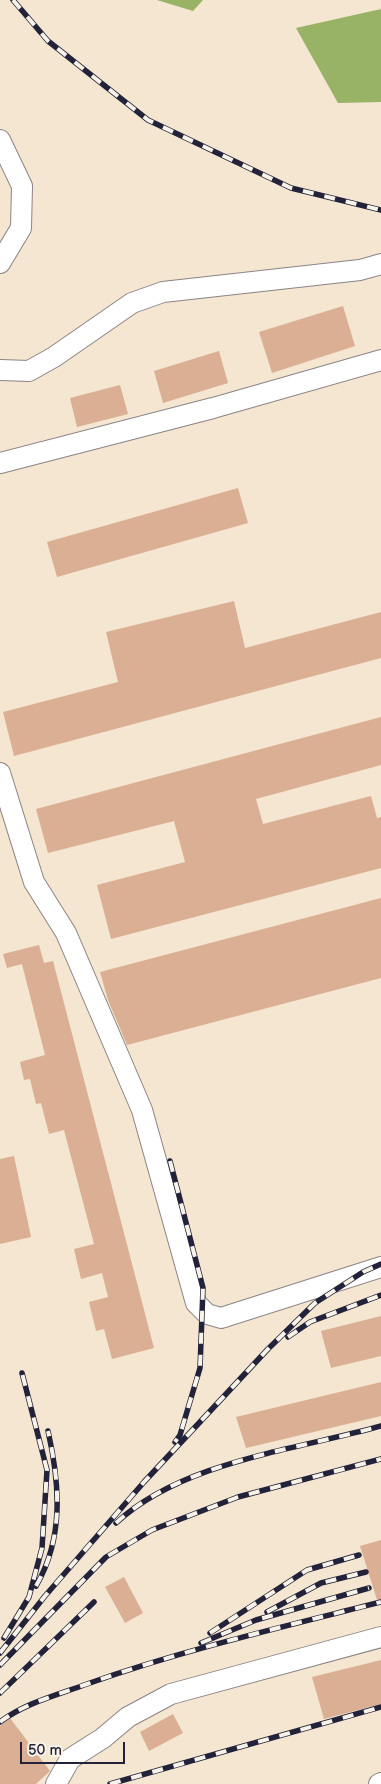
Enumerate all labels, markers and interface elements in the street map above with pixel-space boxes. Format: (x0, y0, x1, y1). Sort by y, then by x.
scale bar (22, 1732, 128, 1764)
text: 50 m (28, 1741, 62, 1760)

